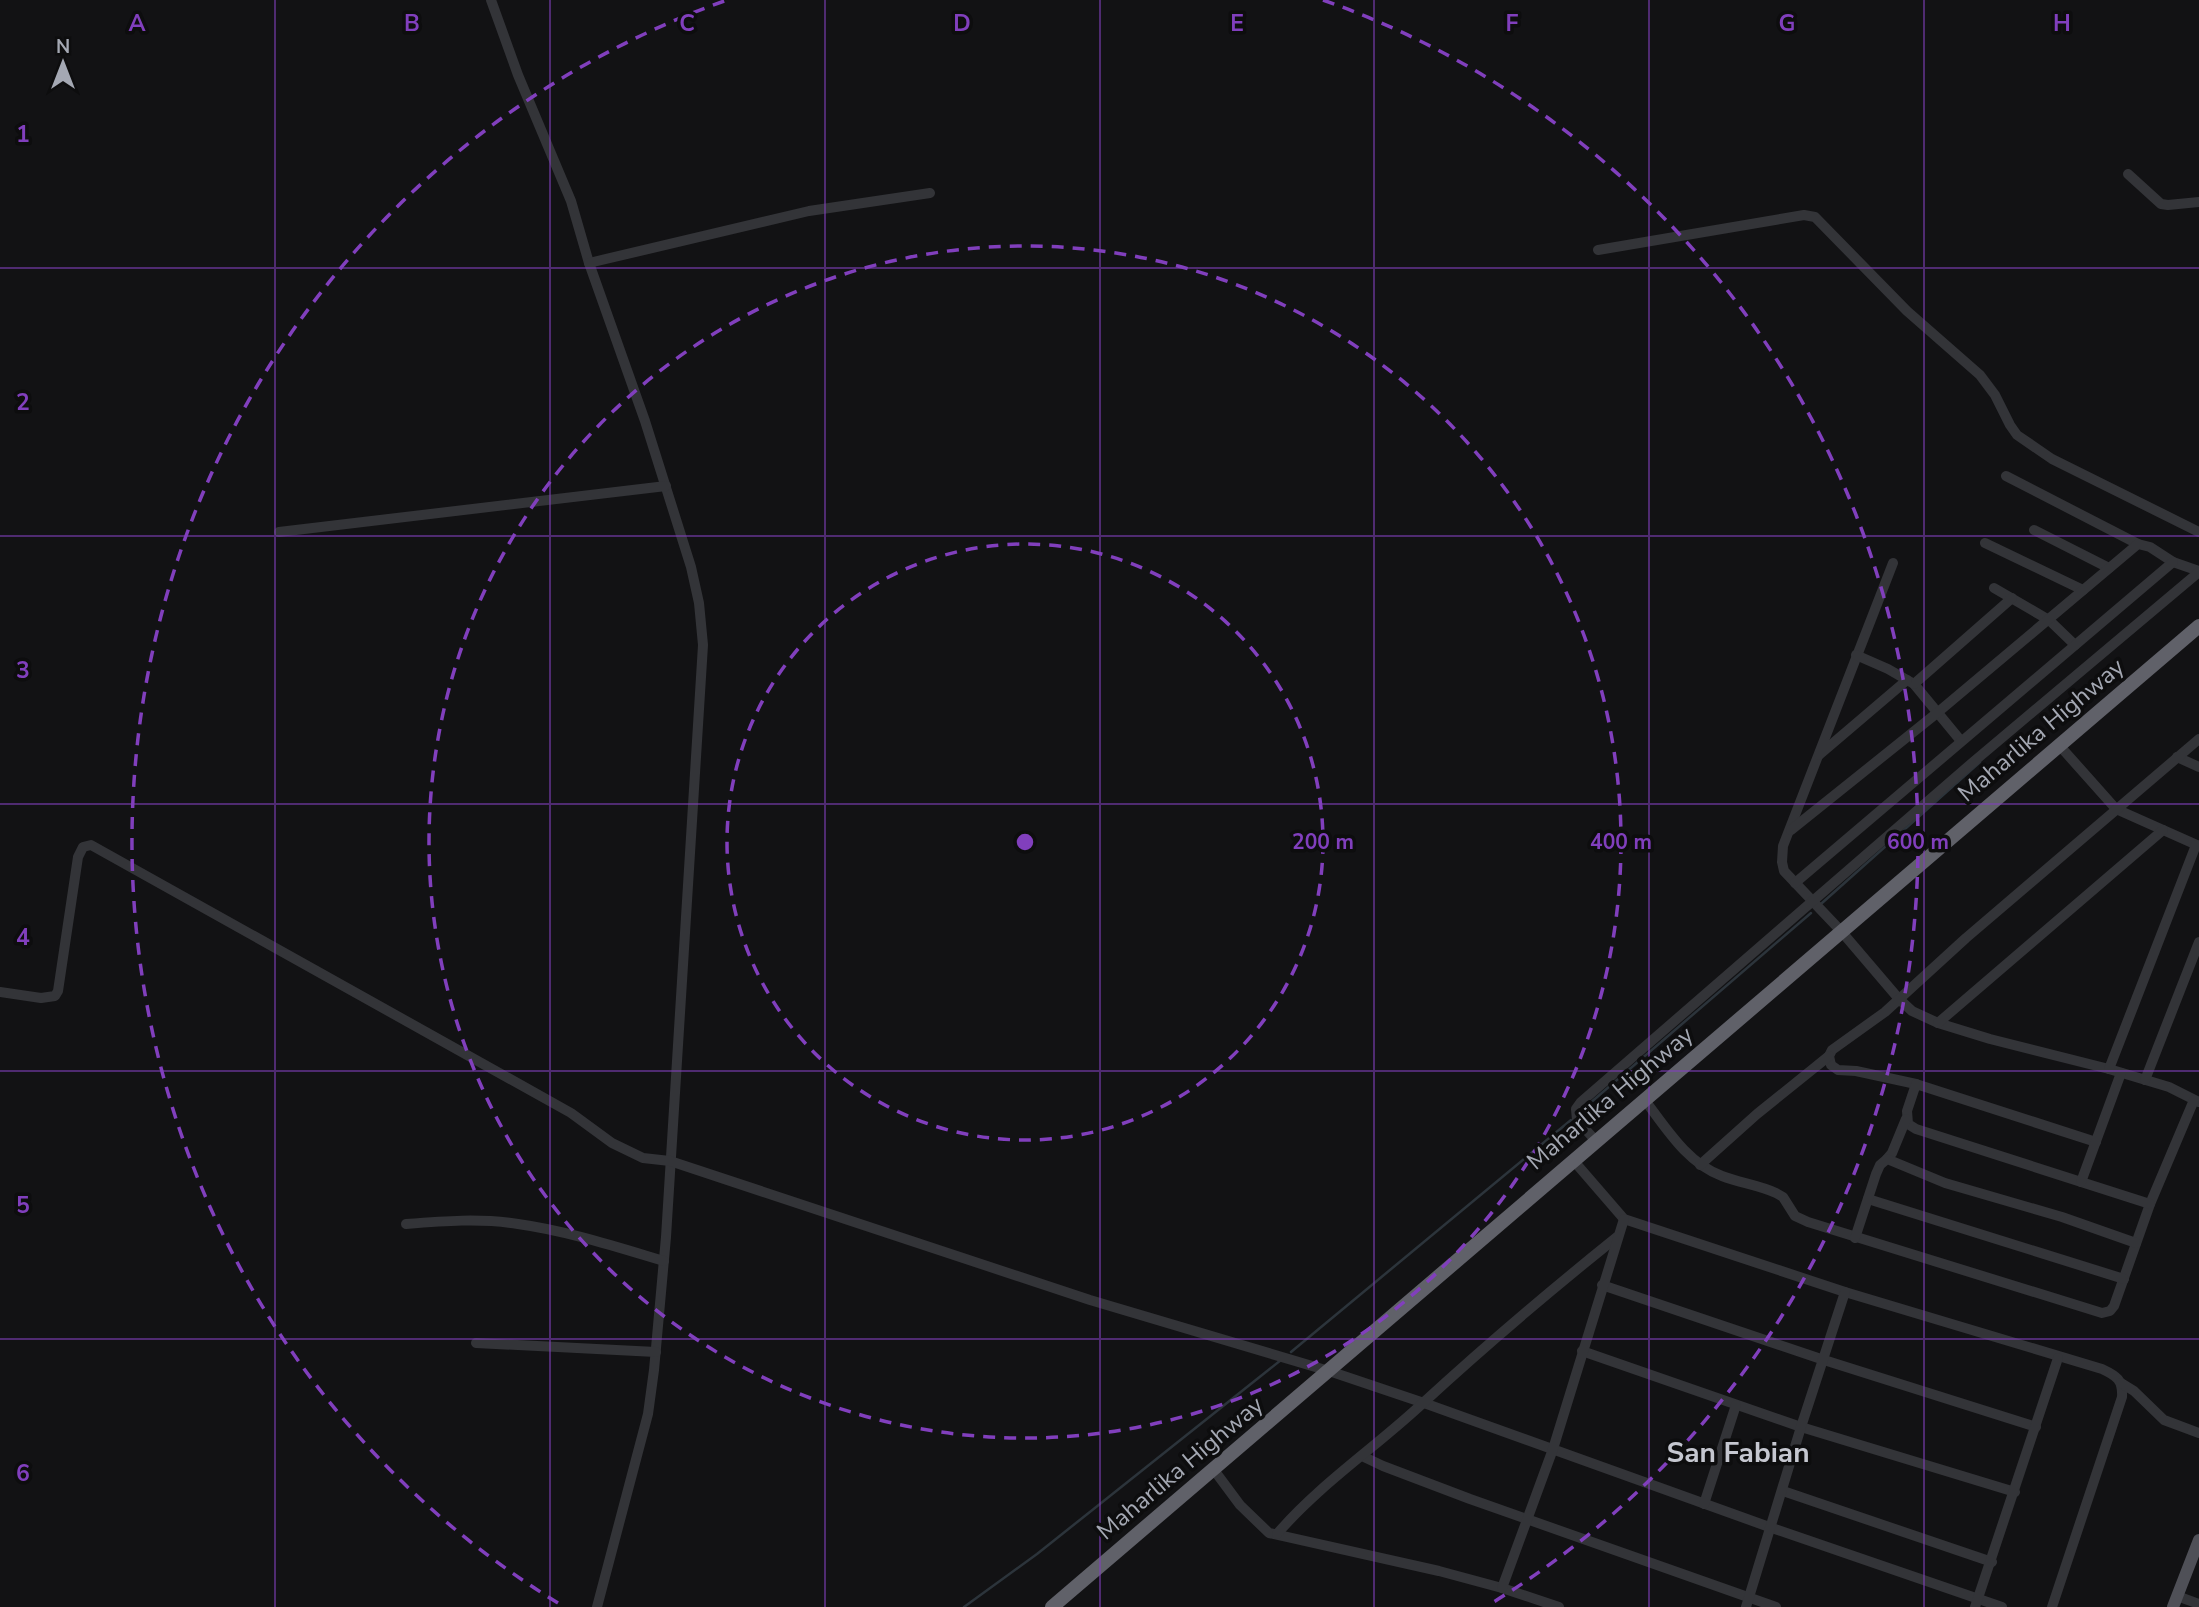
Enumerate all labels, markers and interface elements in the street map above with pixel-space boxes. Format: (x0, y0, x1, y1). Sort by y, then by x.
text: A (128, 8, 146, 39)
text: B (404, 8, 420, 39)
text: C (679, 8, 695, 39)
text: D (953, 8, 971, 39)
text: E (1230, 8, 1244, 39)
text: F (1506, 8, 1519, 39)
text: G (1779, 8, 1795, 39)
text: H (2053, 8, 2071, 39)
north arrow (28, 28, 98, 98)
text: N (56, 34, 70, 60)
text: 1 (16, 119, 30, 150)
text: 2 (16, 387, 30, 418)
street label: Maharlika Highway (1951, 650, 2131, 809)
text: 3 (16, 655, 30, 686)
text: 200 m (1292, 828, 1354, 856)
text: 400 m (1590, 828, 1652, 856)
text: 600 m (1887, 828, 1949, 856)
centre of rings (1013, 830, 1037, 854)
text: 4 (16, 922, 30, 953)
street label: Maharlika Highway (1520, 1018, 1700, 1177)
text: 5 (16, 1190, 30, 1221)
street label: Maharlika Highway (1090, 1388, 1270, 1547)
district label: San Fabian (1666, 1434, 1810, 1472)
text: 6 (16, 1458, 30, 1489)

